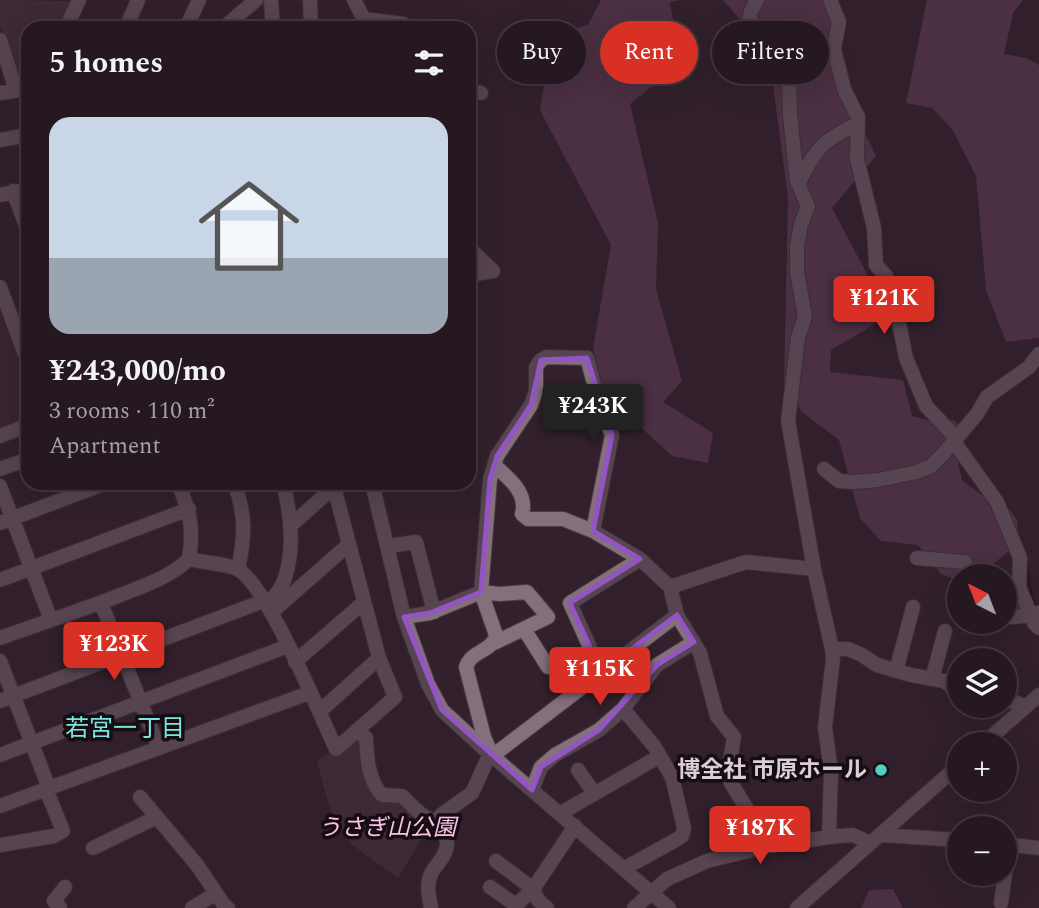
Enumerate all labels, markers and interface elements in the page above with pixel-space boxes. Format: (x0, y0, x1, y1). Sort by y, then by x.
chip: Buy (497, 21, 586, 84)
chip: Rent (600, 21, 698, 84)
chip: Filters (712, 21, 829, 84)
text: 5 homes (49, 40, 163, 86)
icon: filters (410, 44, 448, 82)
icon: home (186, 163, 312, 289)
pin: ¥121K (835, 276, 933, 336)
text: ¥121K (849, 281, 919, 316)
text: ¥243,000/mo (49, 348, 226, 394)
pin: ¥243K (544, 384, 642, 444)
text: ¥243K (558, 389, 628, 424)
text: 3 rooms · 110 m² (49, 394, 215, 429)
text: Apartment (49, 429, 161, 464)
north arrow (947, 564, 1017, 634)
map controls (947, 564, 1017, 886)
pin: ¥123K (65, 622, 163, 682)
text: ¥123K (79, 627, 149, 662)
pin: ¥115K (551, 648, 649, 707)
button: layers (947, 648, 1017, 718)
text: ¥115K (565, 652, 635, 687)
district label: 若宮一丁目 (65, 711, 185, 747)
button: + (947, 732, 1017, 802)
place label: 博全社 市原ホール (677, 753, 867, 788)
marker: 博全社 市原ホール (873, 762, 889, 778)
pin: ¥187K (711, 806, 809, 866)
park label: うさぎ山公園 (318, 811, 459, 846)
text: ¥187K (725, 811, 795, 846)
button: − (947, 816, 1017, 886)

